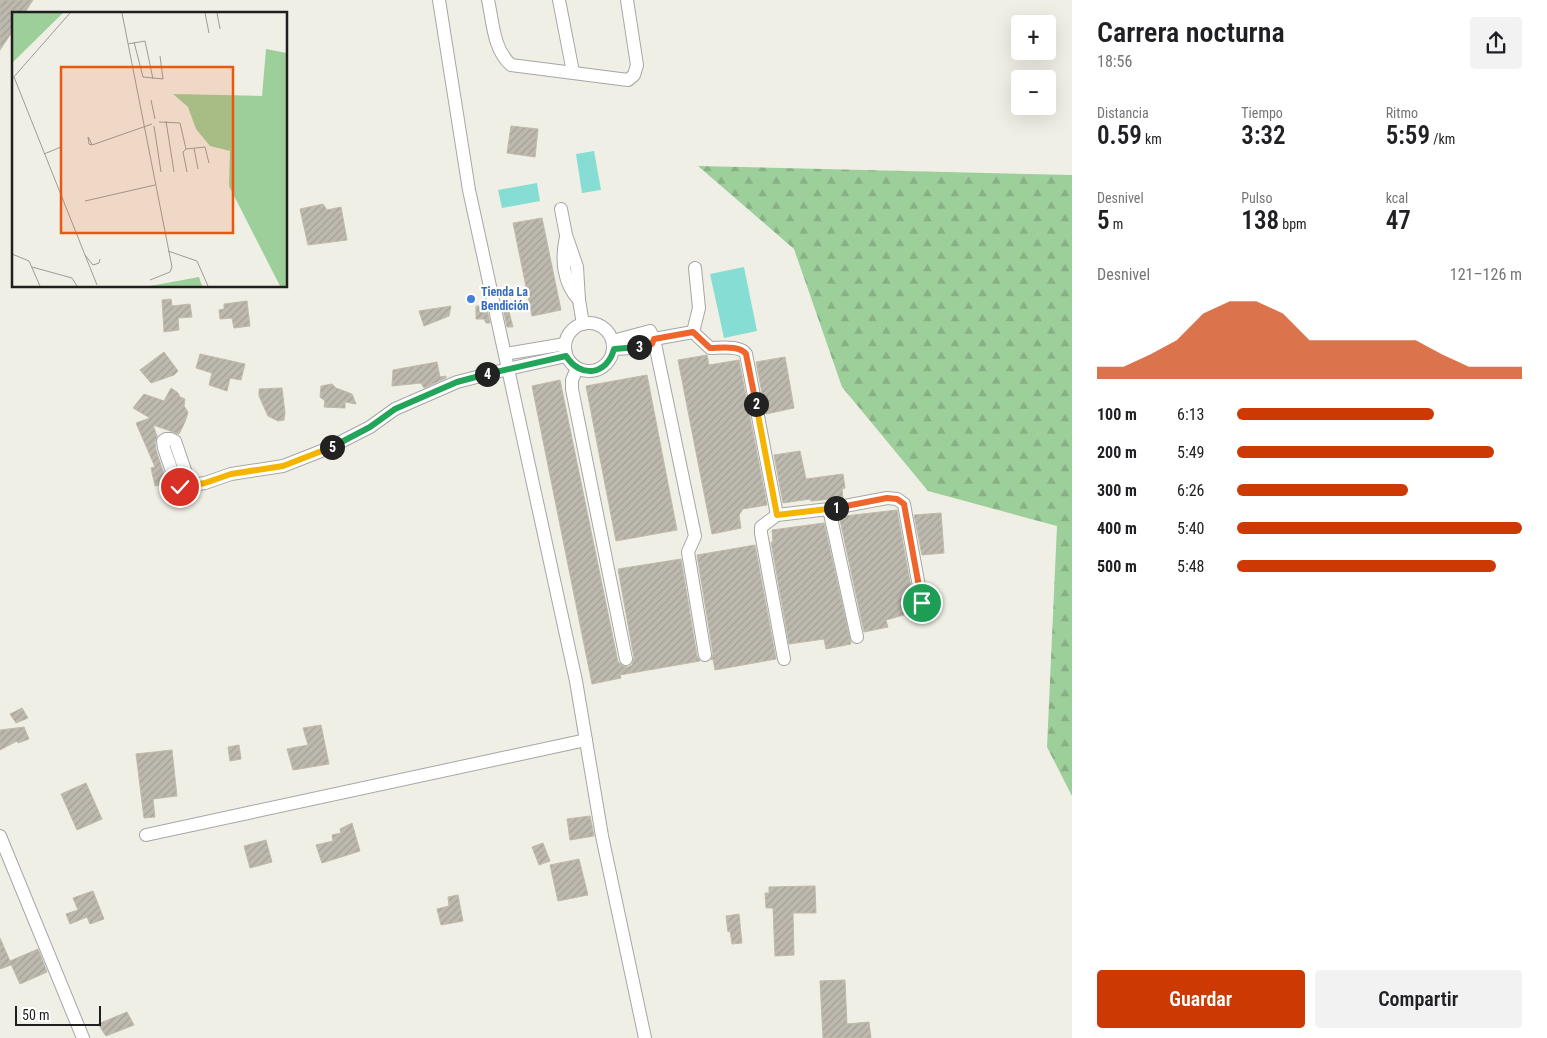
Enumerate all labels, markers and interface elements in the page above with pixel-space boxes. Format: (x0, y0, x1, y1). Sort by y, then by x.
inset map (12, 12, 288, 288)
map controls (1011, 15, 1056, 115)
button: + (1011, 15, 1056, 60)
text: Carrera nocturna (1097, 16, 1285, 49)
button: share (1470, 17, 1522, 69)
text: 18:56 (1097, 52, 1132, 71)
button: − (1011, 70, 1056, 115)
text: Distancia (1097, 105, 1149, 121)
text: Tiempo (1241, 105, 1283, 121)
text: Ritmo (1386, 105, 1418, 121)
text: 0.59 (1097, 121, 1142, 150)
text: 3:32 (1241, 121, 1286, 150)
text: 5:59 (1386, 121, 1430, 150)
text: km (1142, 131, 1162, 147)
text: /km (1430, 131, 1455, 147)
text: Desnivel (1097, 190, 1144, 206)
text: Pulso (1241, 190, 1272, 206)
text: kcal (1386, 190, 1408, 206)
text: 5 (1097, 206, 1110, 235)
text: 138 (1241, 206, 1279, 235)
text: 47 (1386, 206, 1411, 235)
text: m (1110, 216, 1123, 232)
text: bpm (1279, 216, 1307, 232)
text: Desnivel (1097, 265, 1150, 284)
text: 121–126 m (1450, 265, 1522, 284)
place label: Tienda La Bendición (481, 285, 529, 313)
marker: Tienda La Bendición (465, 293, 477, 305)
pin: 3 (626, 334, 652, 360)
text: 3 (636, 339, 643, 355)
pin: 4 (474, 362, 500, 386)
text: 4 (484, 366, 491, 382)
pin: 2 (744, 392, 768, 416)
text: 2 (753, 396, 760, 412)
text: 100 m (1097, 405, 1137, 424)
text: 6:13 (1177, 405, 1204, 424)
pin: 5 (320, 434, 344, 460)
text: 5 (329, 439, 336, 455)
text: 200 m (1097, 443, 1137, 462)
text: 5:49 (1177, 443, 1204, 462)
pin (159, 466, 201, 508)
icon: check (166, 473, 194, 501)
text: 300 m (1097, 481, 1137, 500)
text: 6:26 (1177, 481, 1204, 500)
pin: 1 (824, 496, 848, 520)
text: 1 (833, 500, 840, 516)
text: 400 m (1097, 519, 1137, 538)
text: 5:40 (1177, 519, 1204, 538)
text: 500 m (1097, 557, 1137, 576)
text: 5:48 (1177, 557, 1204, 576)
pin (901, 582, 943, 624)
icon: arrive (908, 589, 936, 617)
button: Guardar (1097, 970, 1305, 1028)
button: Compartir (1315, 970, 1522, 1028)
scale bar (15, 1003, 101, 1026)
text: 50 m (22, 1007, 50, 1023)

